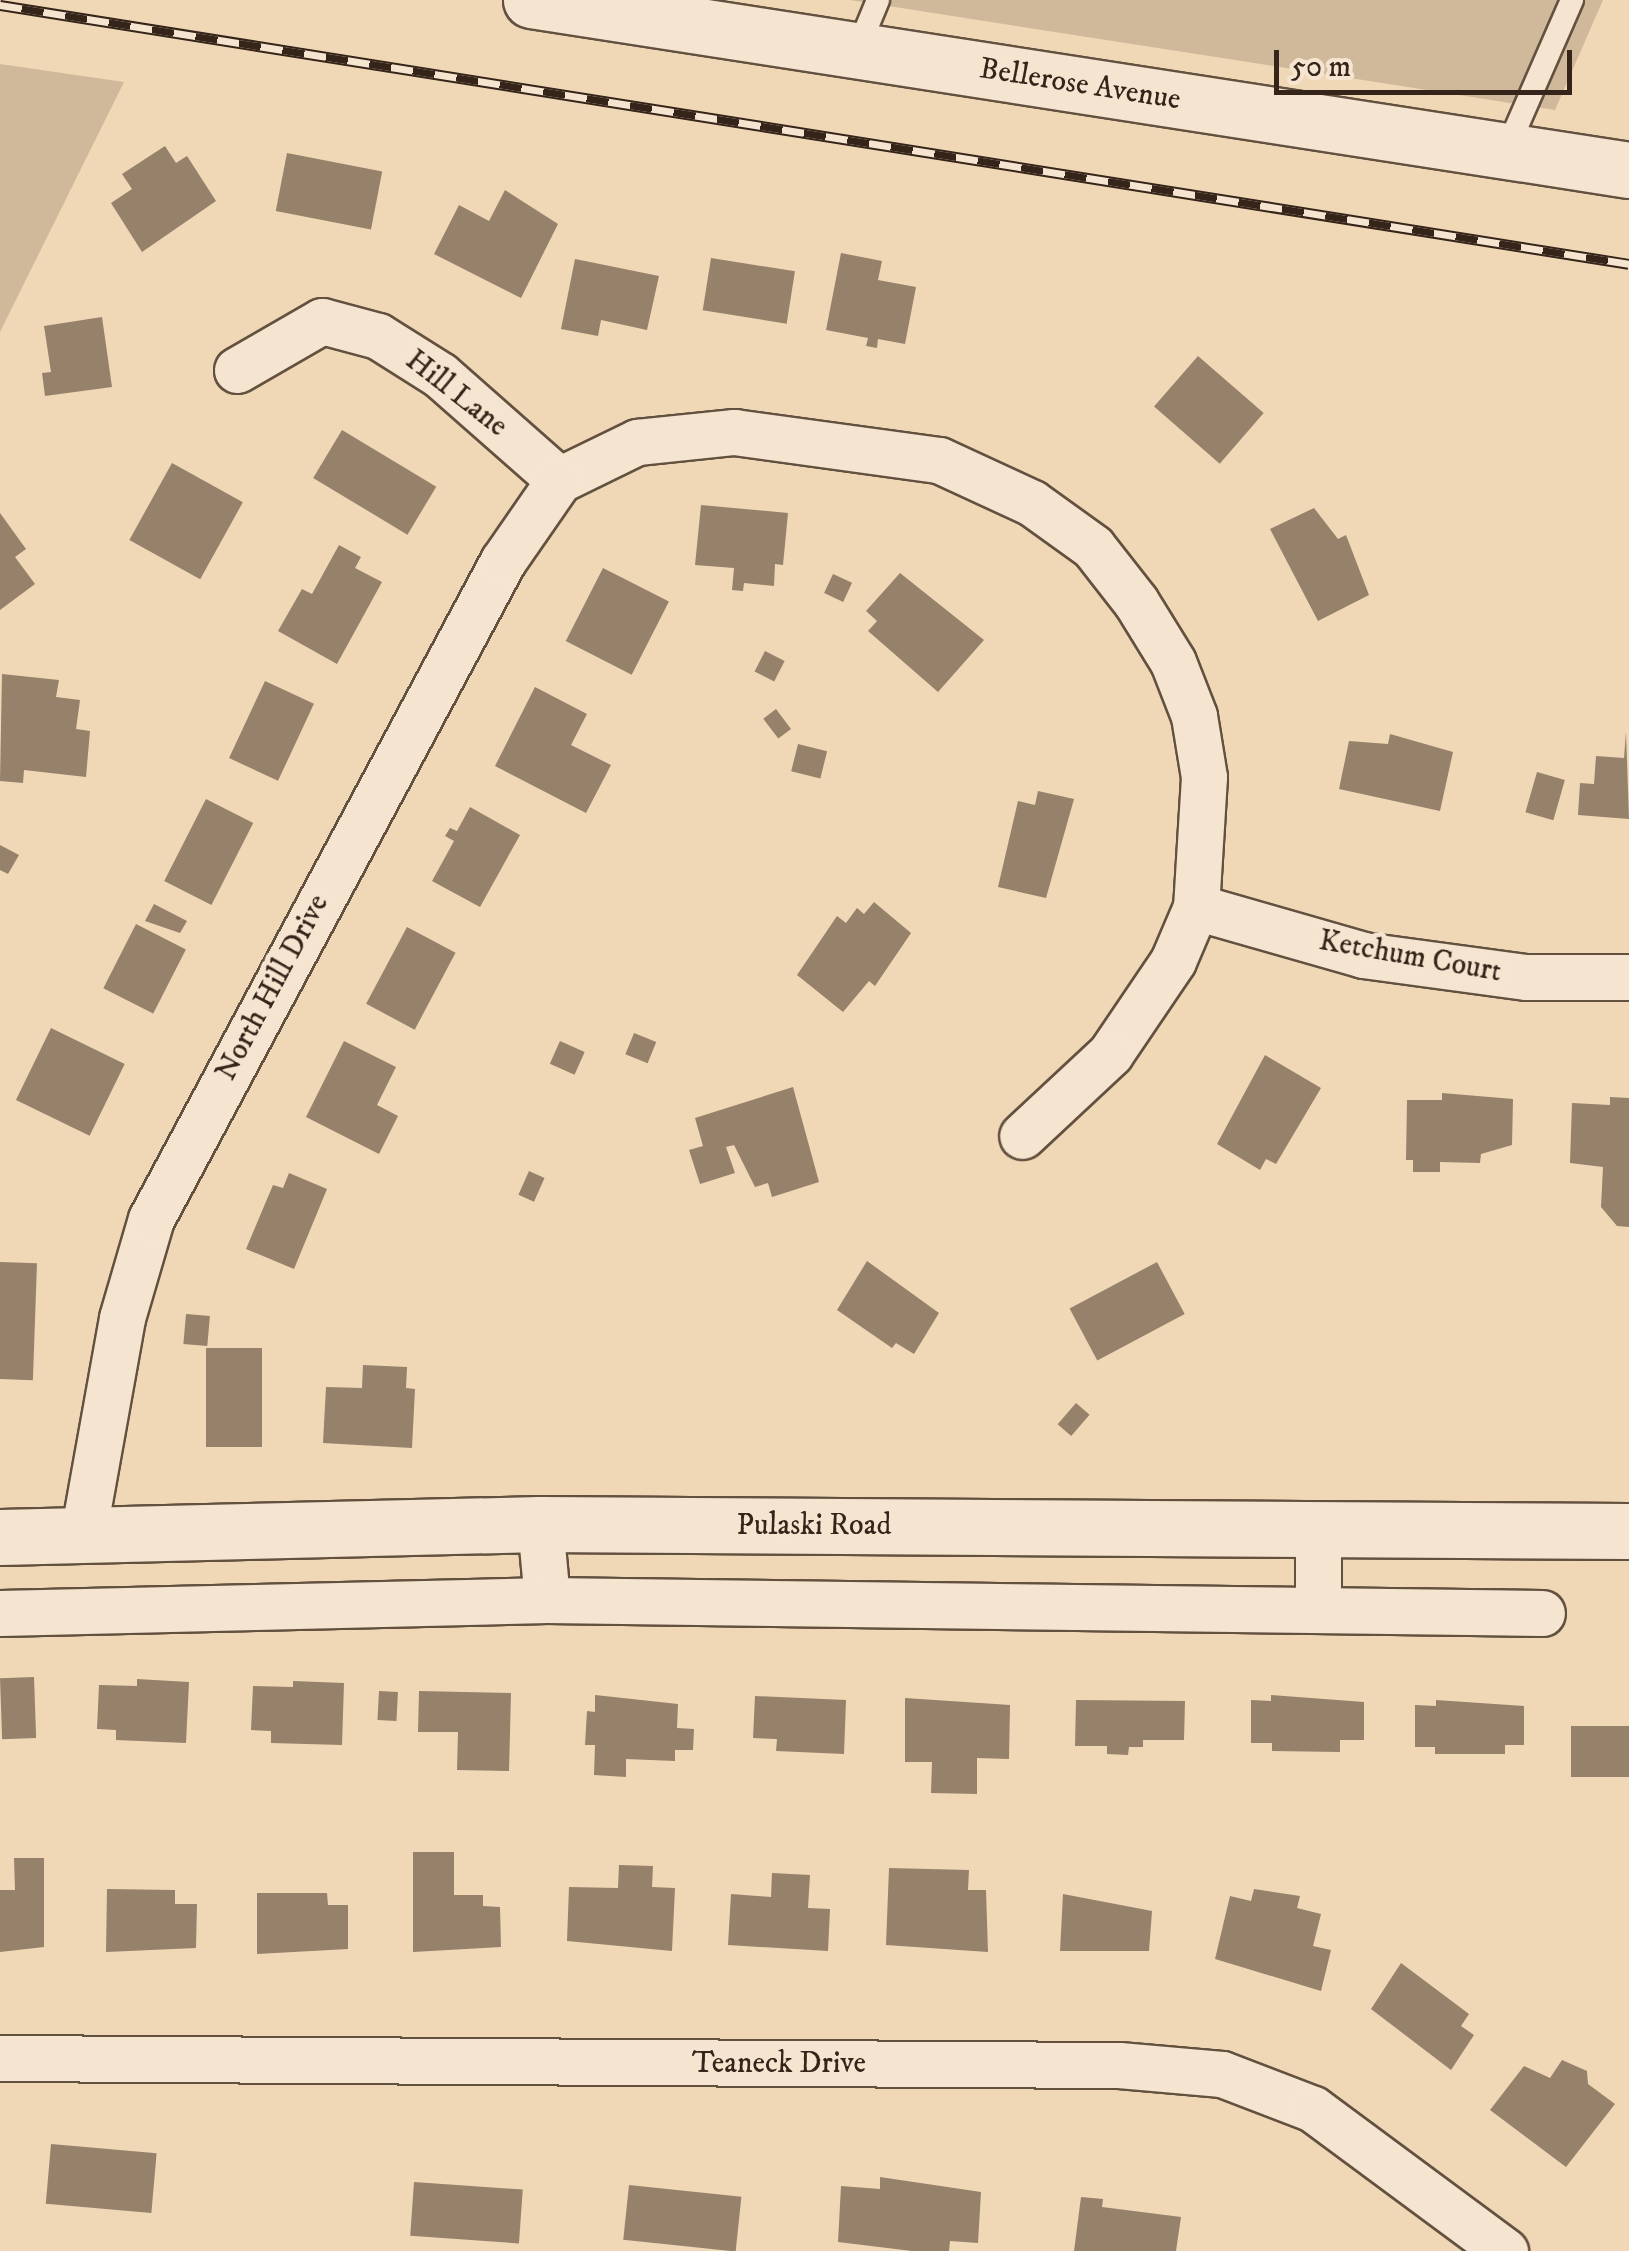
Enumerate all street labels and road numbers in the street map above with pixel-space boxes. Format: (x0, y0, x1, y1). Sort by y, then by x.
street label: Bellerose Avenue (977, 51, 1183, 119)
street label: Hill Lane (398, 343, 514, 445)
street label: North Hill Drive (209, 889, 337, 1087)
street label: Ketchum Court (1316, 923, 1504, 991)
street label: Pulaski Road (737, 1508, 891, 1544)
street label: Teaneck Drive (692, 2046, 866, 2082)

